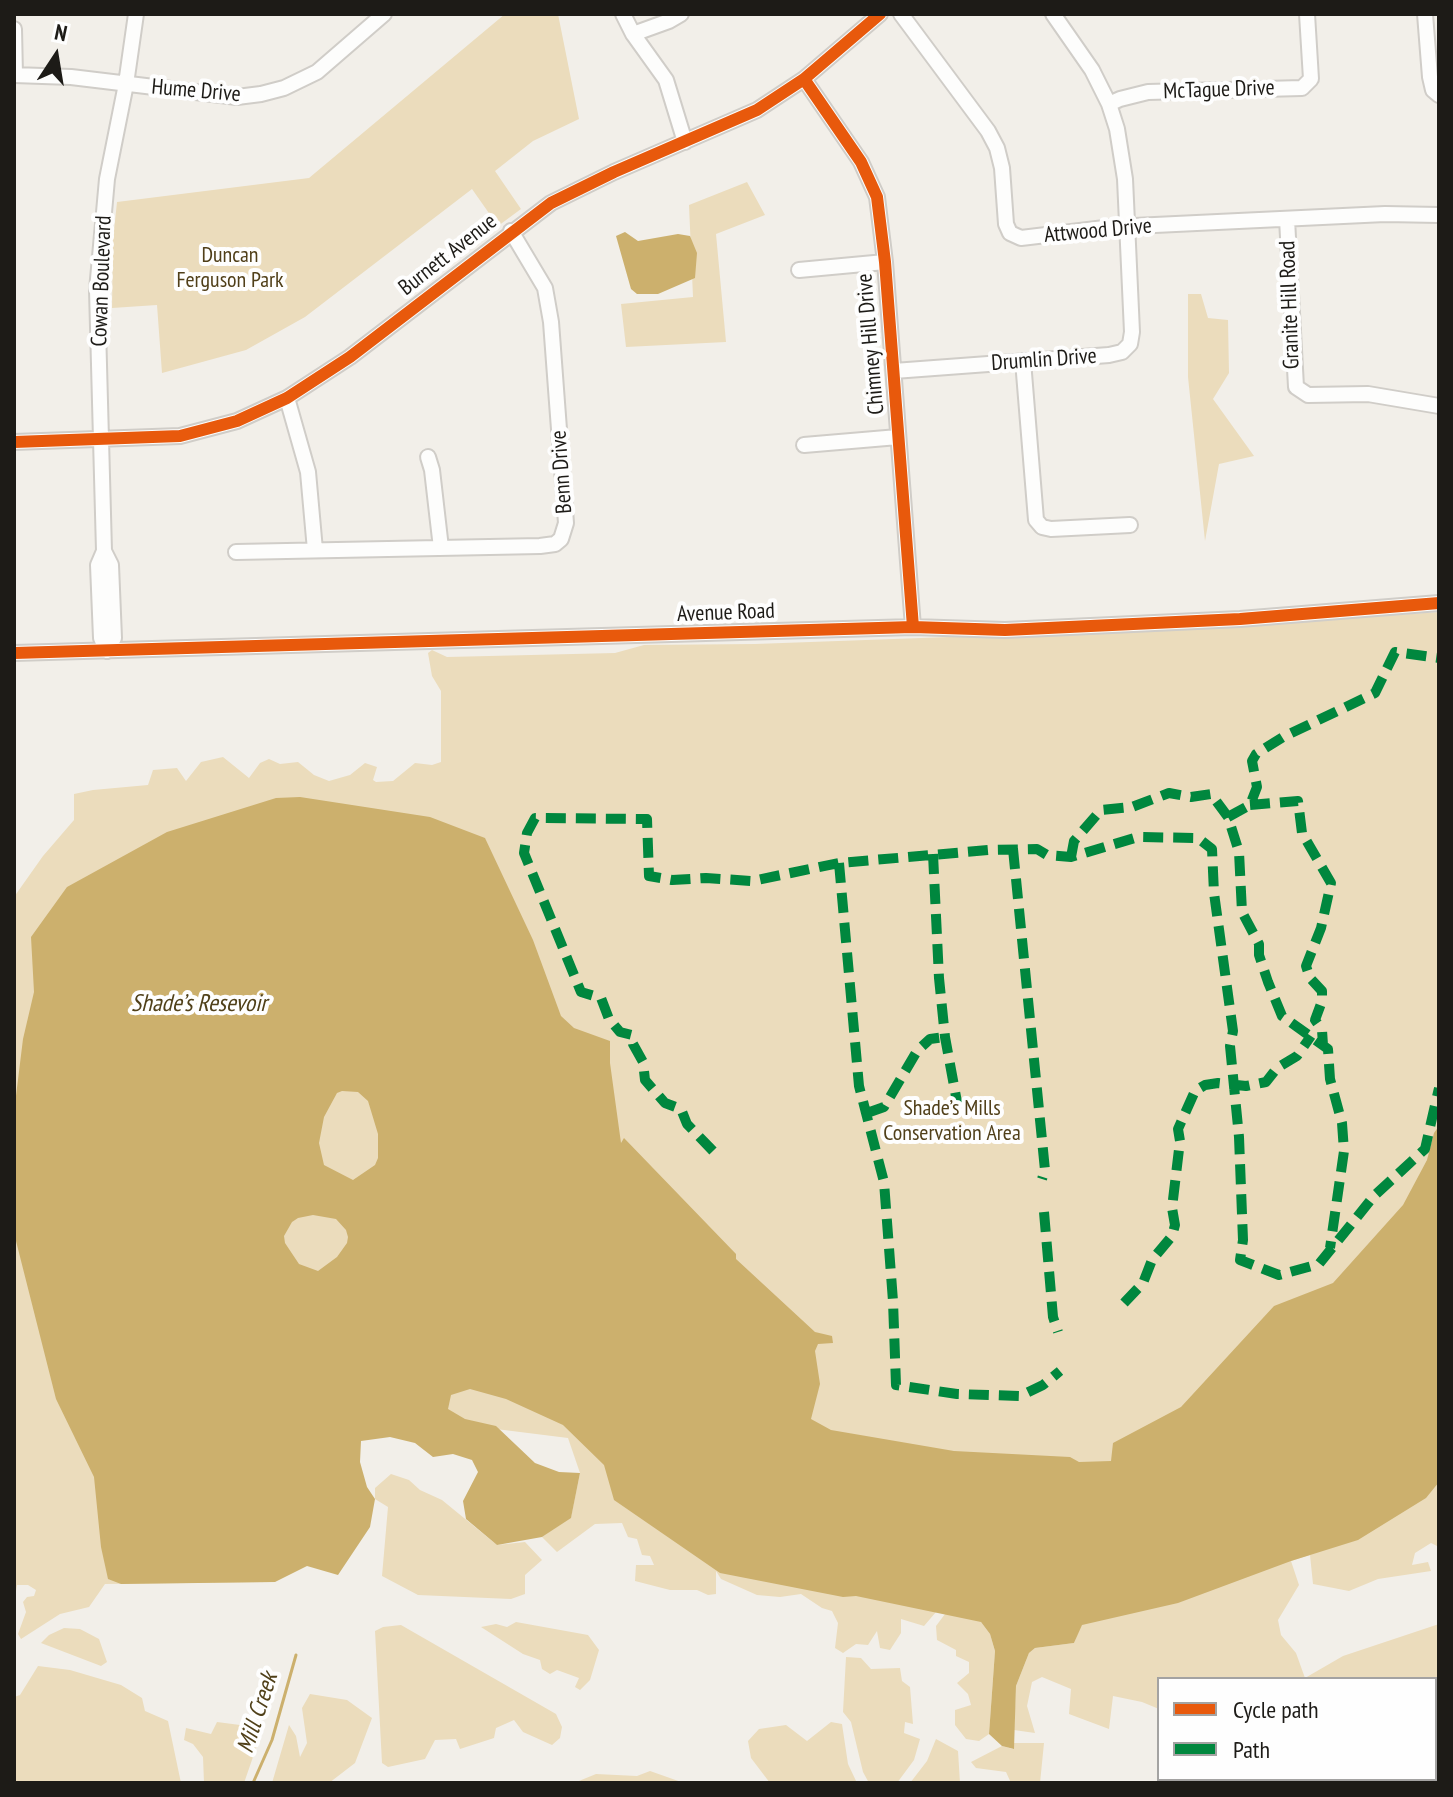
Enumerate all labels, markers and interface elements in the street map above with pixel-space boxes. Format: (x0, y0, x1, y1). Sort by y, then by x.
north arrow (16, 16, 96, 96)
text: N (52, 18, 70, 47)
street label: Hume Drive (150, 74, 242, 108)
street label: McTague Drive (1163, 75, 1275, 105)
street label: Burnett Avenue (394, 209, 502, 301)
street label: Attwood Drive (1043, 213, 1153, 249)
street label: Cowan Boulevard (87, 215, 117, 347)
street label: Granite Hill Road (1275, 240, 1305, 370)
park label: Duncan Ferguson Park (176, 243, 284, 294)
street label: Chimney Hill Drive (852, 272, 890, 416)
street label: Drumlin Drive (990, 343, 1098, 377)
street label: Benn Drive (546, 429, 578, 515)
street label: Avenue Road (677, 598, 775, 628)
water label: Shade’s Resevoir (131, 990, 267, 1018)
park label: Shade’s Mills Conservation Area (883, 1096, 1021, 1148)
water label: Mill Creek (231, 1669, 285, 1757)
legend (1157, 1677, 1437, 1781)
text: Cycle path (1233, 1694, 1319, 1725)
text: Path (1233, 1734, 1270, 1765)

